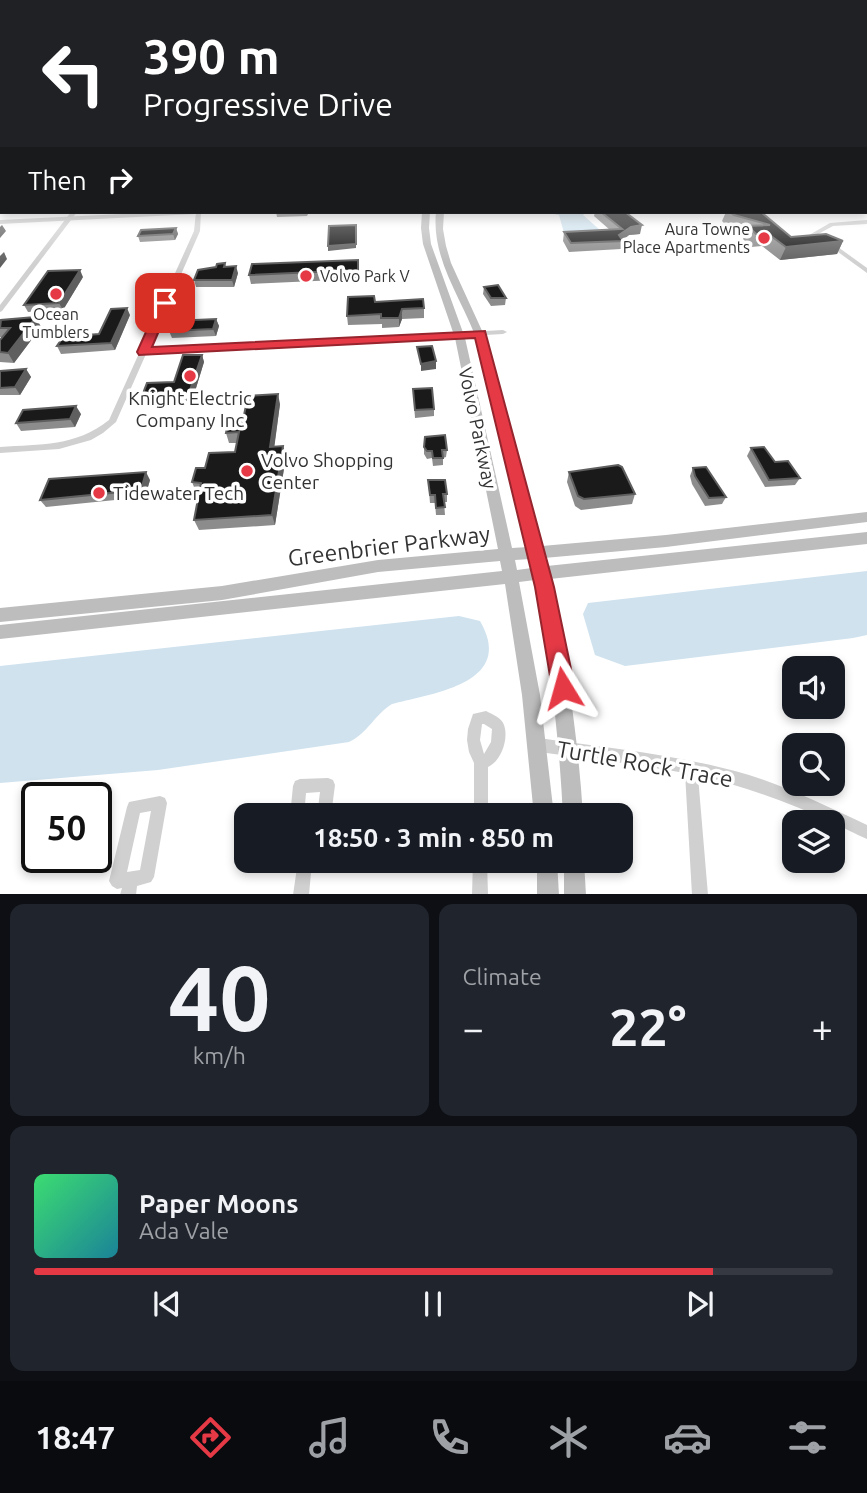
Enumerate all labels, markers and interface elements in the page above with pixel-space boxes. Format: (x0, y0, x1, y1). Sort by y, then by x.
icon: left (28, 28, 119, 119)
text: 390 m (143, 28, 280, 83)
text: Progressive Drive (143, 86, 393, 122)
icon: right (101, 161, 139, 199)
text: Then (28, 166, 87, 195)
place label: Aura Towne Place Apartments (623, 220, 750, 256)
marker: Aura Towne Place Apartments (756, 230, 772, 246)
place label: Volvo Park V (320, 267, 410, 285)
marker: Volvo Park V (298, 268, 314, 284)
pin (135, 273, 195, 333)
icon: arrive (146, 284, 184, 322)
marker: Ocean Tumblers (48, 286, 64, 302)
place label: Ocean Tumblers (23, 305, 89, 341)
street label: Volvo Parkway (454, 365, 502, 491)
marker: Knight Electric Company Inc (182, 368, 198, 384)
place label: Knight Electric Company Inc (128, 387, 252, 431)
place label: Volvo Shopping Center (261, 449, 394, 493)
marker: Volvo Shopping Center (239, 463, 255, 479)
place label: Tidewater Tech (113, 482, 244, 504)
marker: Tidewater Tech (91, 485, 107, 501)
street label: Greenbrier Parkway (286, 521, 491, 570)
position arrow (526, 651, 600, 725)
map controls (782, 656, 845, 873)
button: sound (782, 656, 845, 719)
button: search (782, 733, 845, 796)
street label: Turtle Rock Trace (555, 736, 735, 791)
speed limit sign: 50 (21, 782, 112, 873)
button: layers (782, 810, 845, 873)
text: 18:50 · 3 min · 850 m (313, 823, 554, 852)
text: 40 (168, 946, 271, 1048)
text: Climate (463, 964, 542, 989)
text: 22° (609, 998, 686, 1056)
text: − (463, 1007, 484, 1049)
text: + (812, 1007, 833, 1049)
text: km/h (193, 1043, 246, 1068)
text: Paper Moons (139, 1189, 298, 1218)
text: Ada Vale (139, 1218, 229, 1243)
icon: previous (148, 1285, 186, 1323)
icon: pause (414, 1285, 452, 1323)
icon: next (681, 1285, 719, 1323)
icon: directions (186, 1413, 235, 1462)
icon: music (305, 1413, 354, 1462)
icon: phone (425, 1413, 474, 1462)
icon: climate (544, 1413, 593, 1462)
icon: car (663, 1413, 712, 1462)
icon: filters (783, 1413, 832, 1462)
text: 18:47 (35, 1419, 115, 1455)

